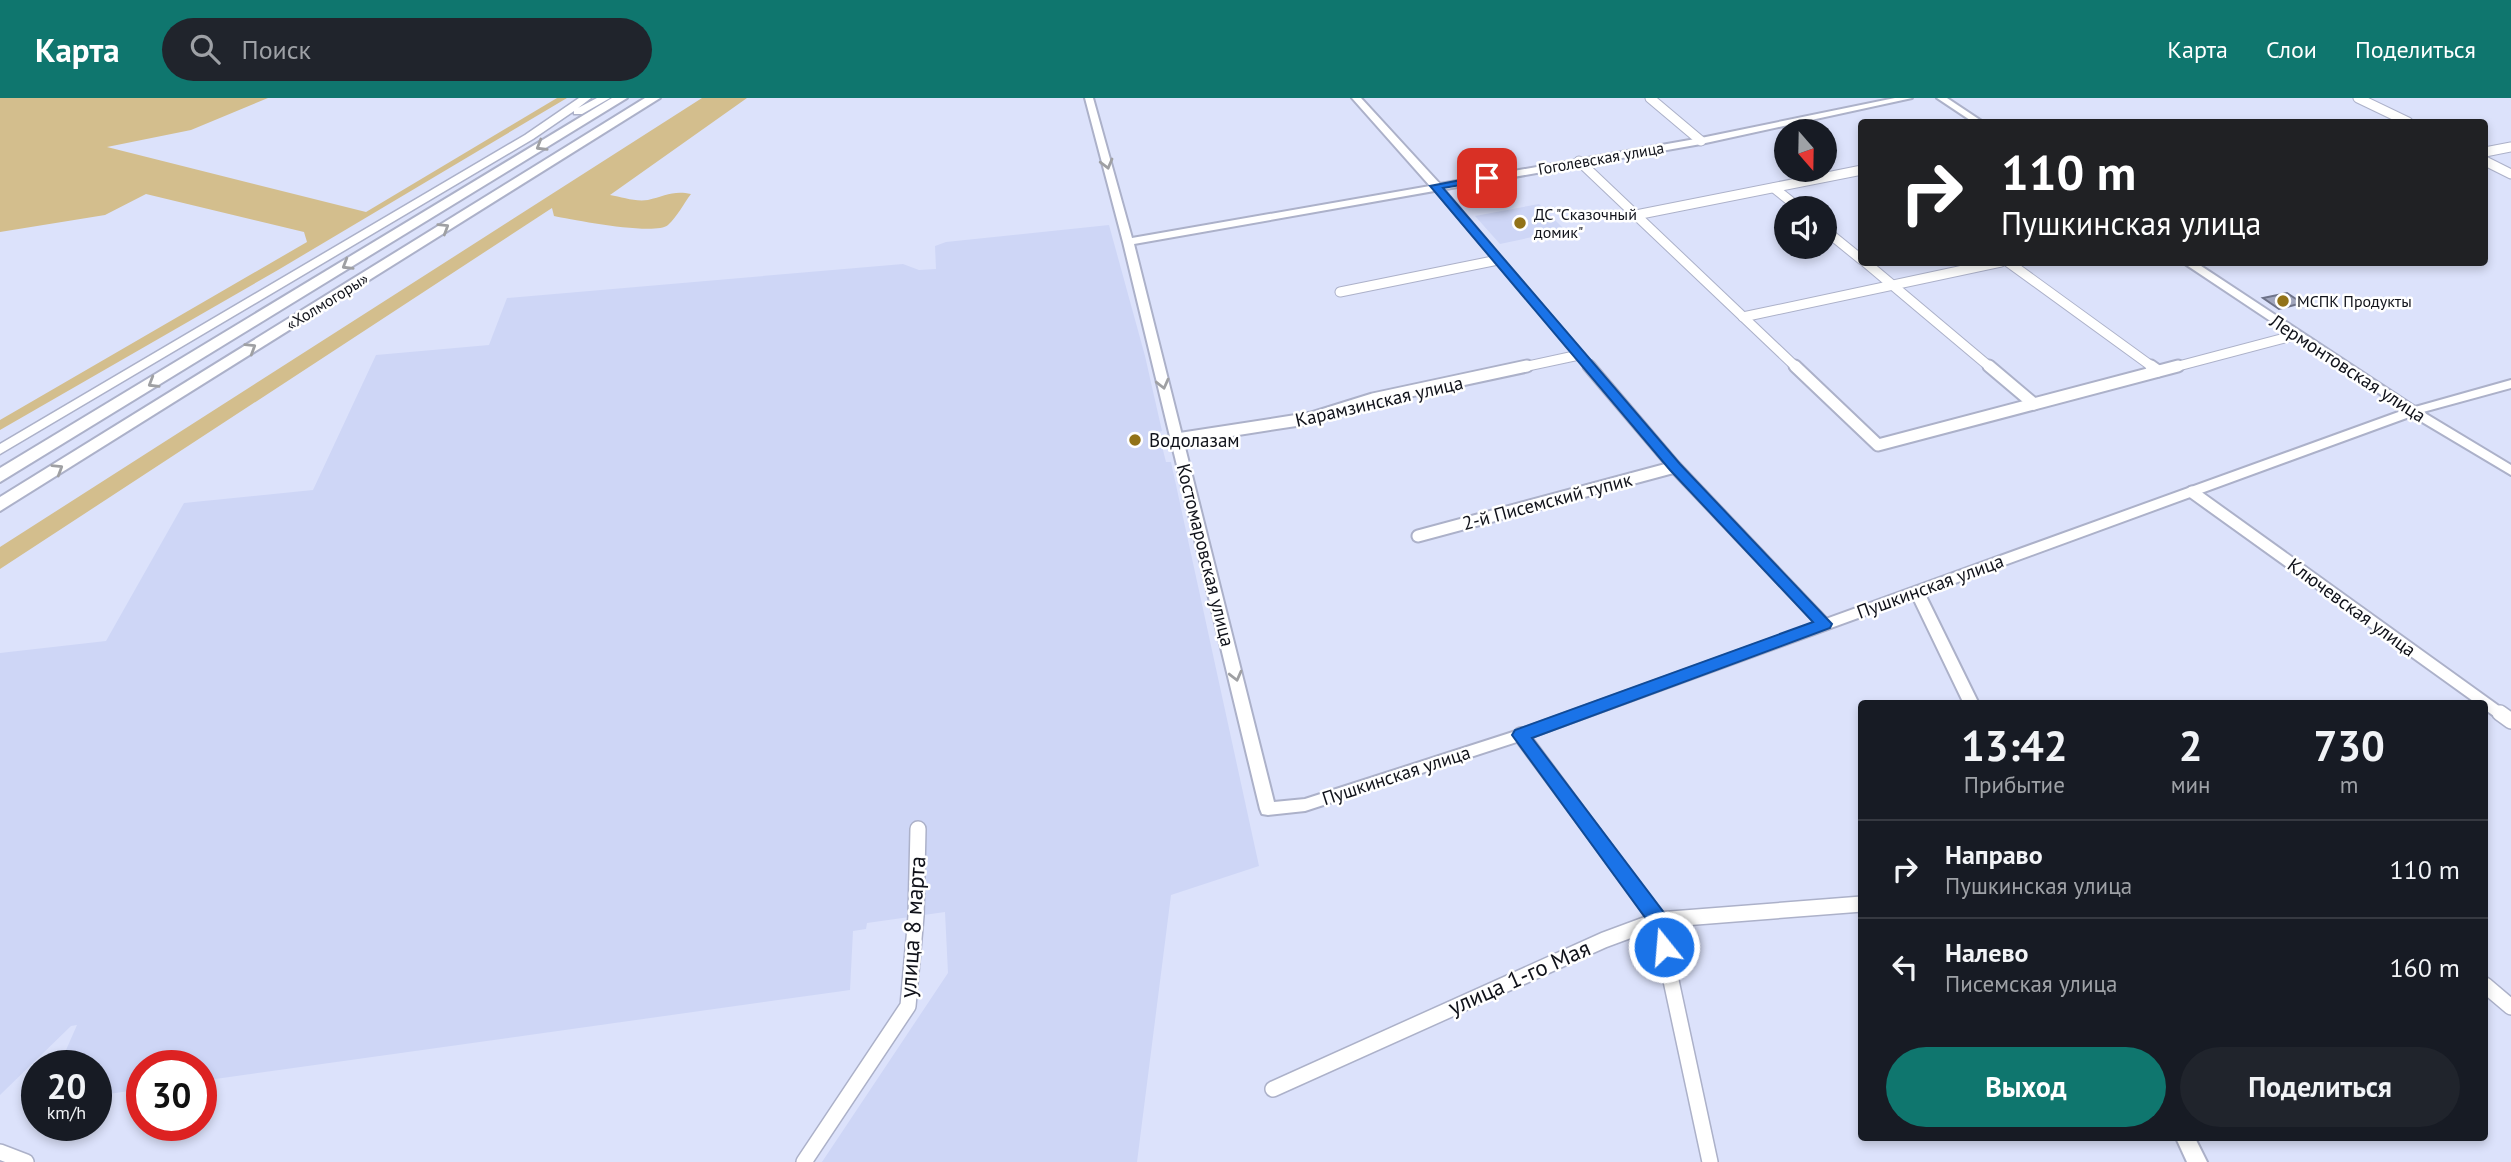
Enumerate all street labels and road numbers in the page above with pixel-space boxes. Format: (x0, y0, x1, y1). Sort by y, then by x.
street label: Гоголевская улица (1536, 137, 1666, 179)
street label: «Холмогоры» (282, 268, 372, 334)
street label: Лермонтовская улица (2265, 308, 2430, 427)
street label: Карамзинская улица (1293, 370, 1465, 432)
street label: Костомаровская улица (1172, 461, 1240, 649)
street label: 2-й Писемский тупик (1460, 467, 1634, 535)
street label: Пушкинская улица (1853, 548, 2007, 624)
street label: Ключевская улица (2283, 552, 2421, 662)
street label: Пушкинская улица (1319, 740, 1473, 810)
street label: улица 8 марта (893, 855, 931, 999)
street label: улица 1-го Мая (1443, 933, 1595, 1021)

